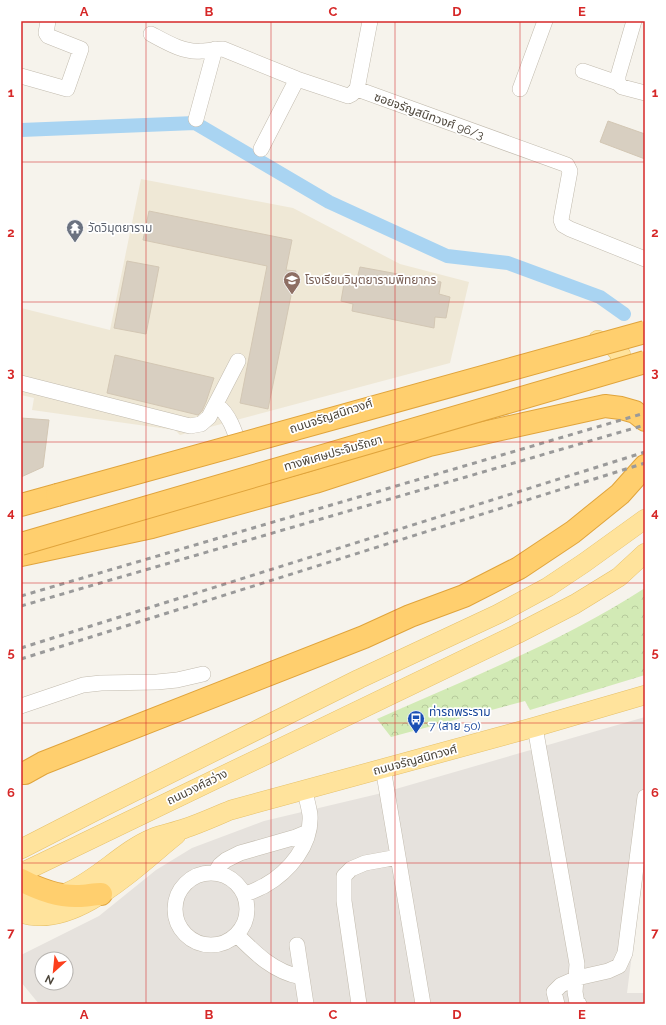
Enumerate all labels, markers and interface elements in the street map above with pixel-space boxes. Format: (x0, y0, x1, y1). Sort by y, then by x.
text: A (80, 4, 89, 19)
text: B (205, 4, 214, 19)
text: C (329, 4, 338, 19)
text: D (452, 4, 462, 19)
text: E (578, 4, 586, 19)
text: 1 (8, 85, 15, 100)
text: 1 (652, 85, 659, 100)
street label: ซอยจรัญสนิทวงศ์ 96/3 (372, 90, 486, 142)
temple icon: วัดวิมุตยาราม (65, 218, 85, 243)
place label: วัดวิมุตยาราม (88, 221, 152, 235)
text: 2 (7, 225, 15, 240)
text: 2 (651, 225, 659, 240)
school or university icon: โรงเรียนวิมุตยารามพิทยากร (282, 270, 302, 295)
place label: โรงเรียนวิมุตยารามพิทยากร (305, 273, 436, 287)
text: 3 (7, 365, 15, 380)
text: 3 (651, 365, 659, 380)
street label: ถนนจรัญสนิทวงศ์ (288, 396, 374, 436)
street label: ทางพิเศษประจิมรัถยา (282, 432, 384, 474)
text: 4 (7, 505, 15, 520)
text: 4 (651, 505, 659, 520)
text: 5 (7, 645, 15, 660)
text: 5 (651, 645, 659, 660)
place label: ท่ารถพระราม 7 (สาย 50) (429, 705, 491, 733)
bus stop icon: ท่ารถพระราม 7 (สาย 50) (406, 709, 426, 734)
street label: ถนนจรัญสนิทวงศ์ (371, 742, 459, 778)
street label: ถนนวงศ์สว่าง (164, 766, 230, 808)
text: 6 (7, 785, 15, 800)
text: 6 (651, 785, 659, 800)
text: 7 (7, 925, 15, 940)
text: 7 (651, 925, 659, 940)
north arrow (34, 951, 74, 991)
text: N (43, 972, 56, 987)
text: A (80, 1007, 89, 1022)
text: B (205, 1007, 214, 1022)
text: C (329, 1007, 338, 1022)
text: D (452, 1007, 462, 1022)
text: E (578, 1007, 586, 1022)

